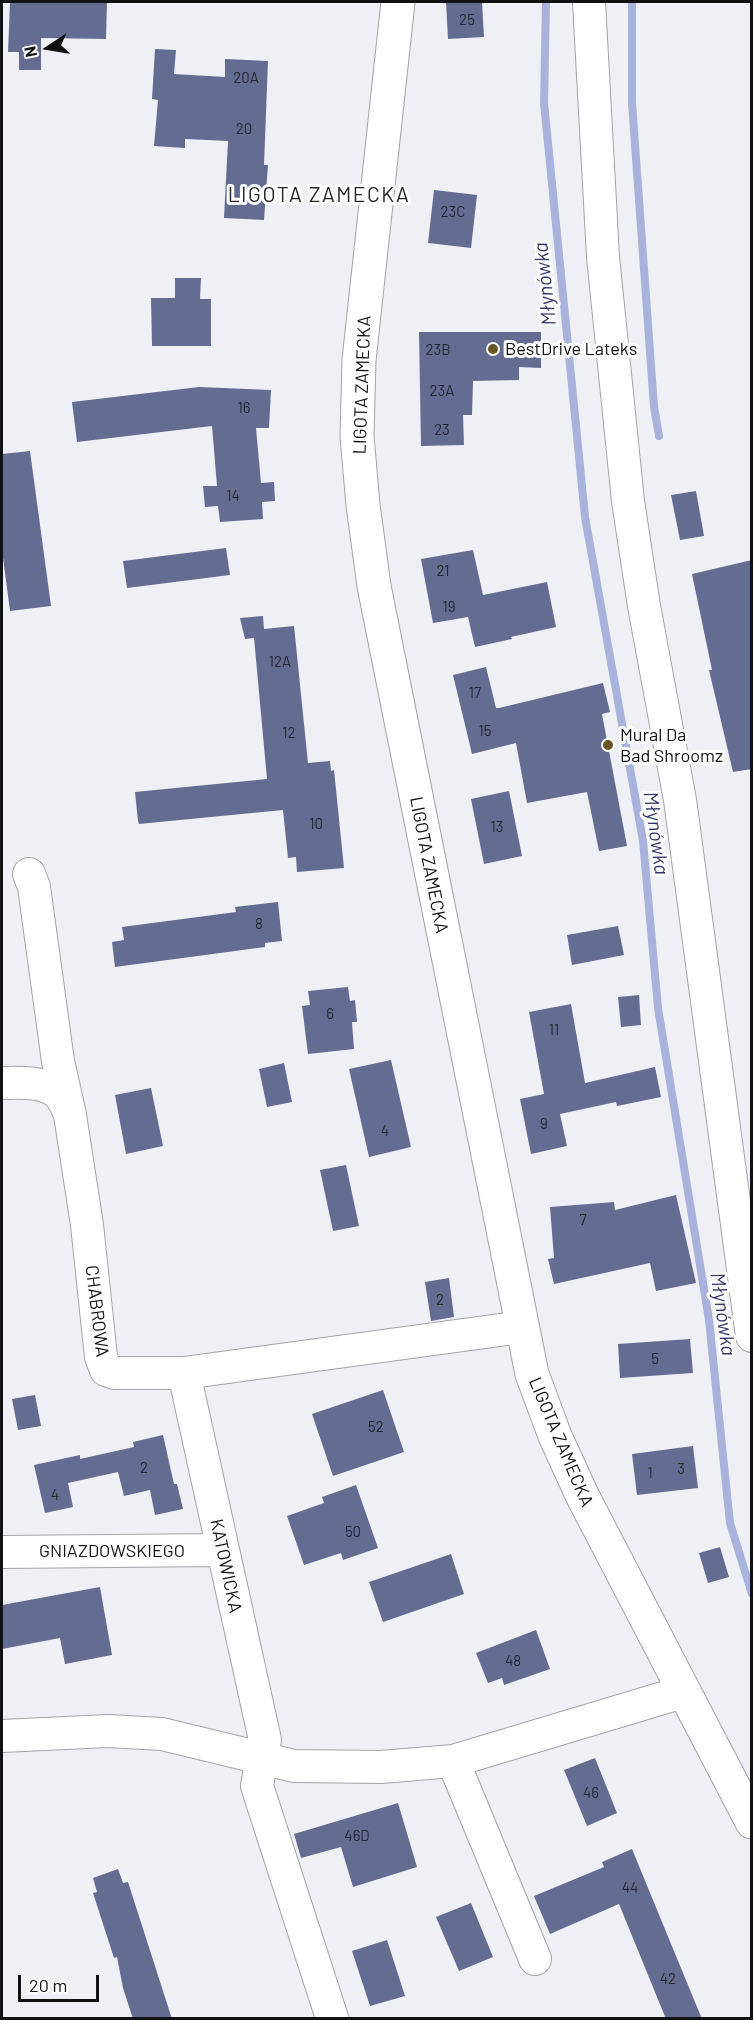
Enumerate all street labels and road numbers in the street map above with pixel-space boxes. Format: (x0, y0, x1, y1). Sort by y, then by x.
street label: LIGOTA ZAMECKA (349, 315, 375, 455)
street label: LIGOTA ZAMECKA (405, 795, 453, 935)
street label: CHABROWA (81, 1264, 113, 1358)
street label: LIGOTA ZAMECKA (524, 1374, 598, 1510)
street label: KATOWICKA (206, 1517, 246, 1615)
street label: GNIAZDOWSKIEGO (39, 1540, 185, 1562)

